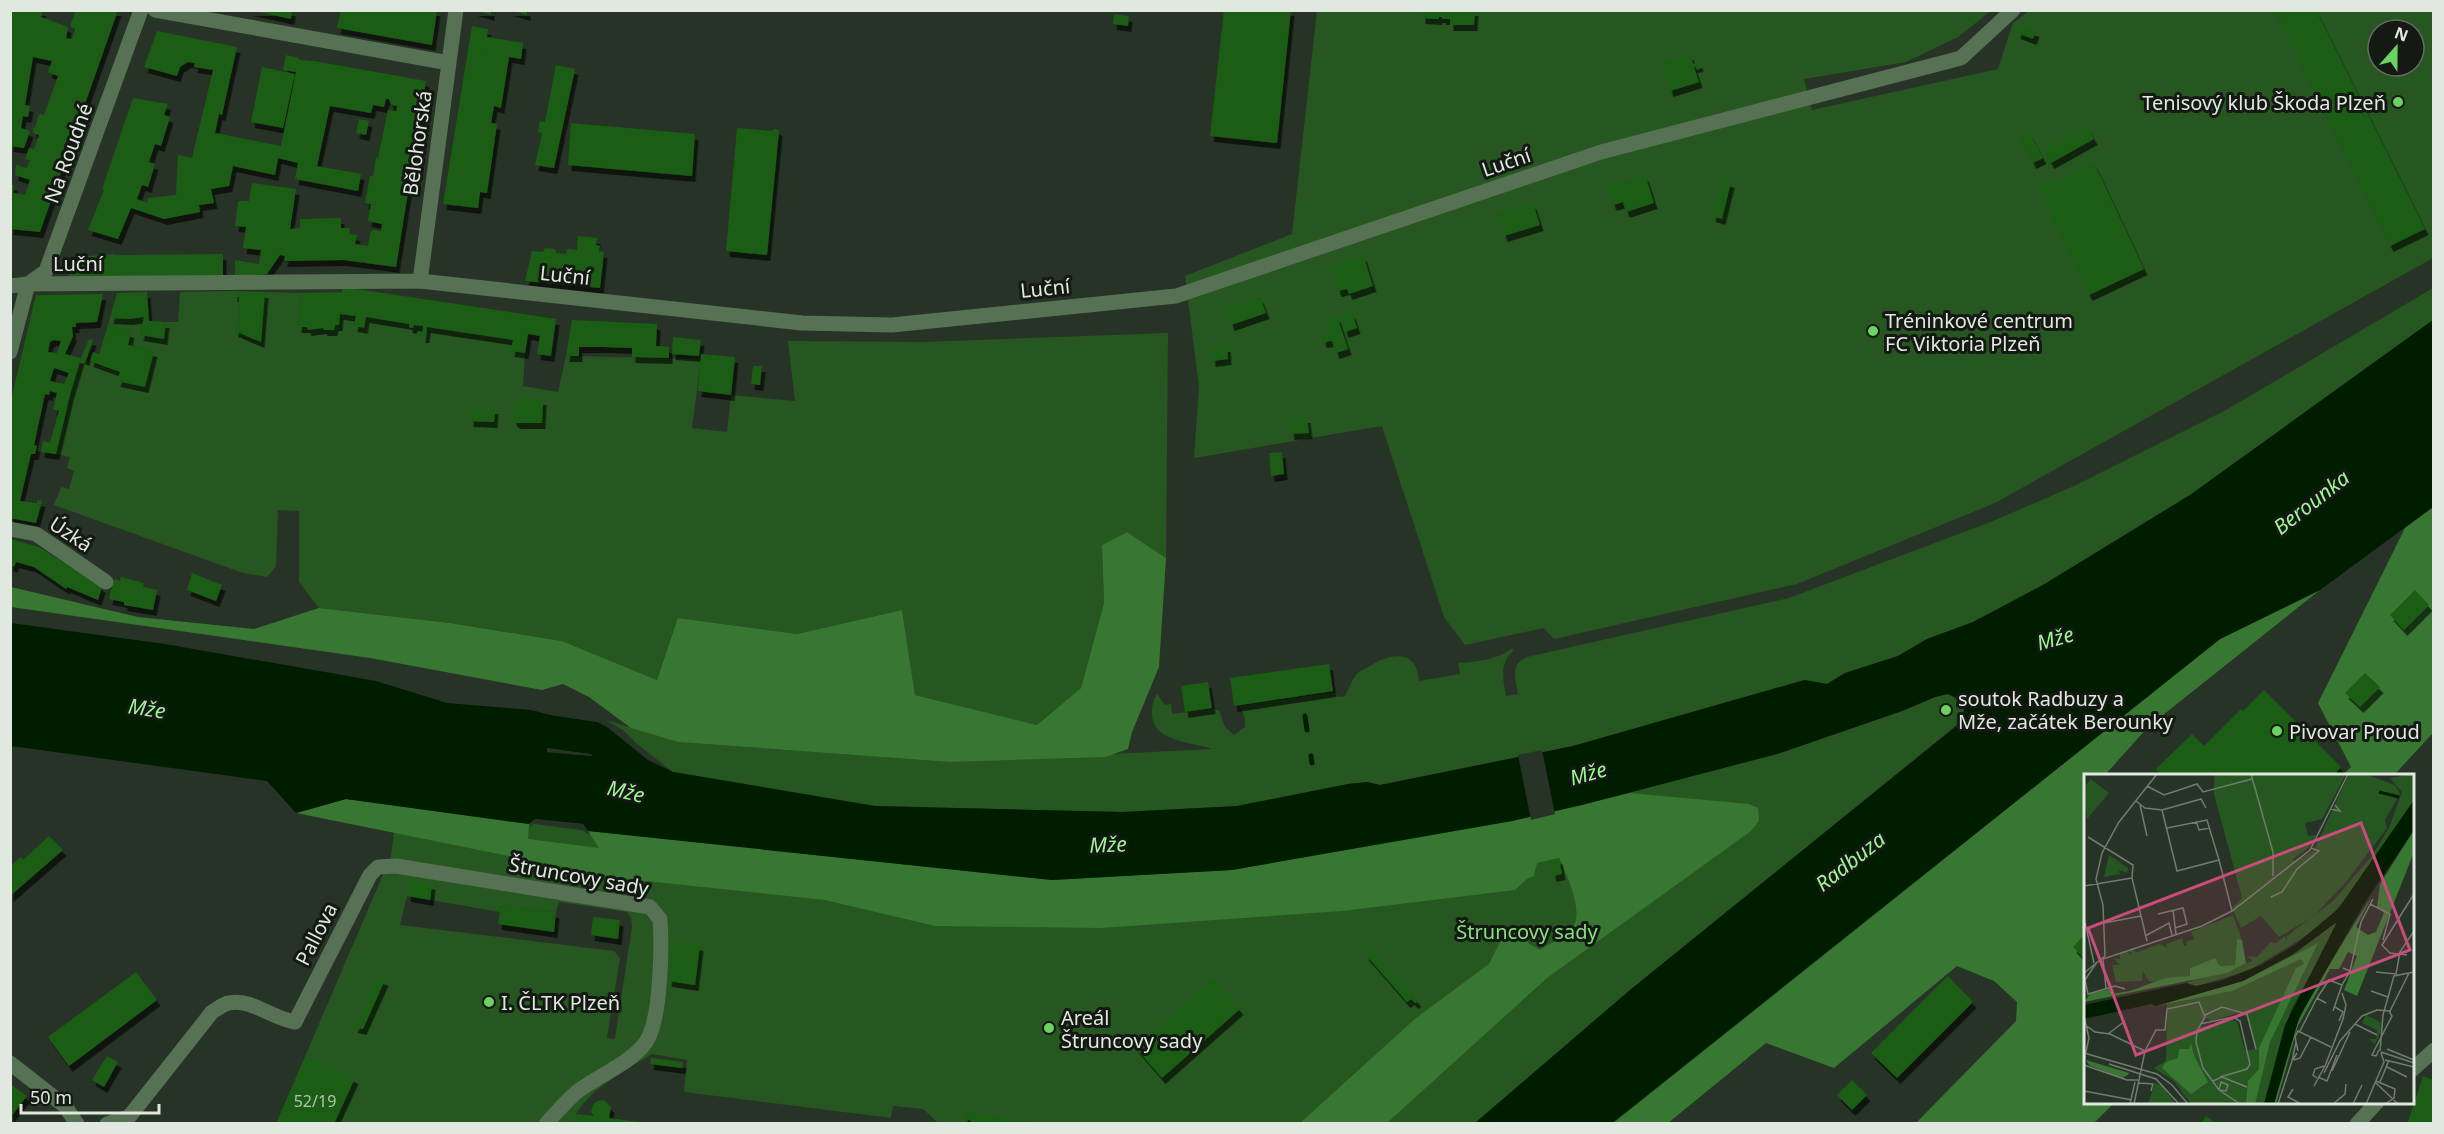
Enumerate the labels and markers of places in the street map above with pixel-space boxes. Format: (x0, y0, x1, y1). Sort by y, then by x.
place label: Tenisový klub Škoda Plzeň (2142, 89, 2386, 116)
marker: Tenisový klub Škoda Plzeň (2391, 95, 2405, 109)
place label: Tréninkové centrum FC Viktoria Plzeň (1885, 307, 2073, 357)
marker: Tréninkové centrum FC Viktoria Plzeň (1866, 324, 1880, 338)
place label: soutok Radbuzy a Mže, začátek Berounky (1958, 685, 2174, 735)
marker: soutok Radbuzy a Mže, začátek Berounky (1939, 703, 1953, 717)
place label: Pivovar Proud (2289, 718, 2420, 745)
marker: Pivovar Proud (2270, 724, 2284, 738)
place label: I. ČLTK Plzeň (501, 989, 620, 1016)
marker: I. ČLTK Plzeň (482, 995, 496, 1009)
place label: Areál Štruncovy sady (1061, 1004, 1203, 1054)
marker: Areál Štruncovy sady (1042, 1021, 1056, 1035)

